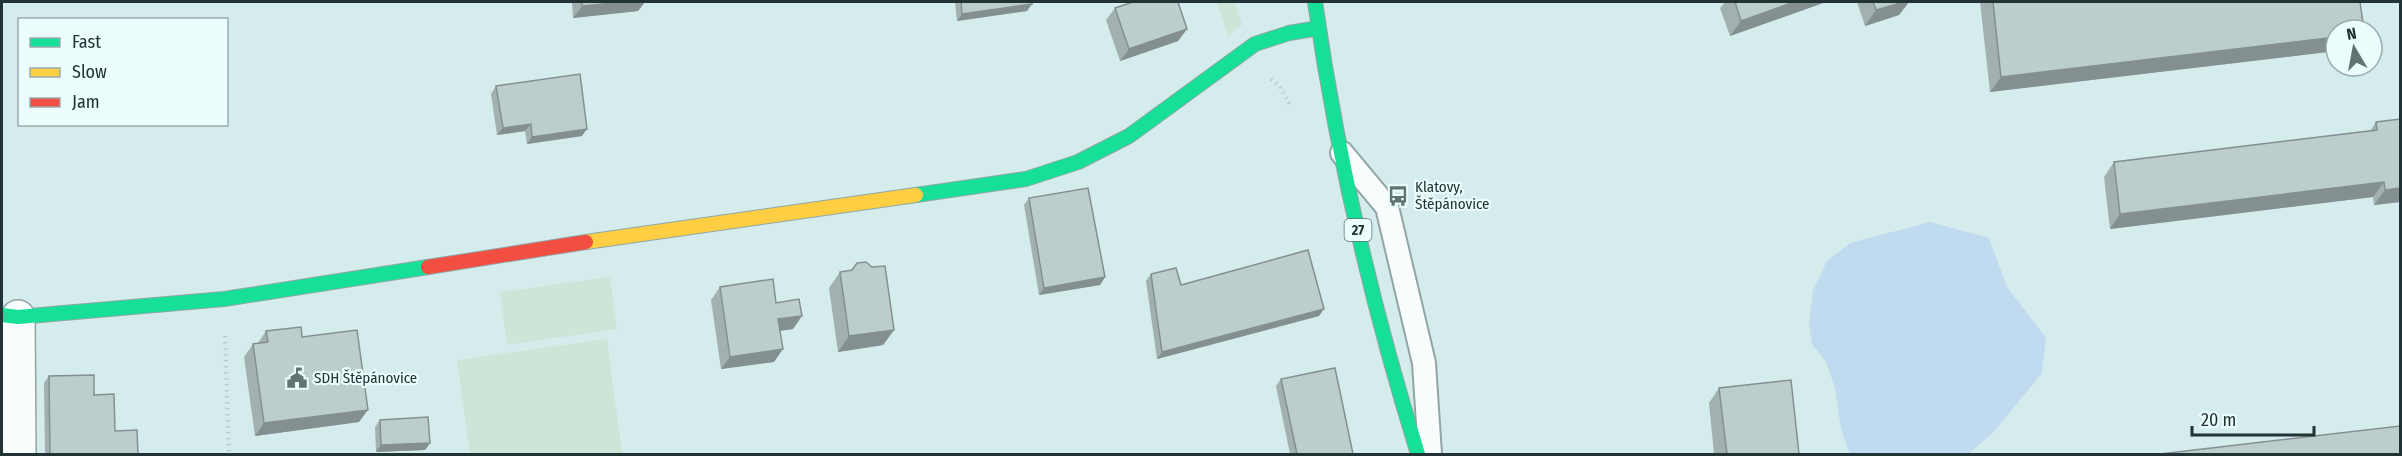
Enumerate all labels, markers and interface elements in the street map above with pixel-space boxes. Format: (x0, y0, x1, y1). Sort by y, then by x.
legend (18, 18, 228, 126)
north arrow (2324, 18, 2384, 78)
text: N (2345, 24, 2358, 44)
text: Fast (72, 31, 101, 53)
text: Slow (72, 61, 107, 83)
text: Jam (72, 91, 100, 113)
place label: Klatovy, Štěpánovice (1415, 178, 1489, 213)
bus stop icon: Klatovy, Štěpánovice (1386, 184, 1410, 208)
road number: 27 (1344, 219, 1372, 241)
public building icon: SDH Štěpánovice (285, 366, 309, 390)
place label: SDH Štěpánovice (314, 369, 417, 387)
scale bar (2192, 399, 2314, 437)
text: 20 m (2201, 409, 2236, 431)

